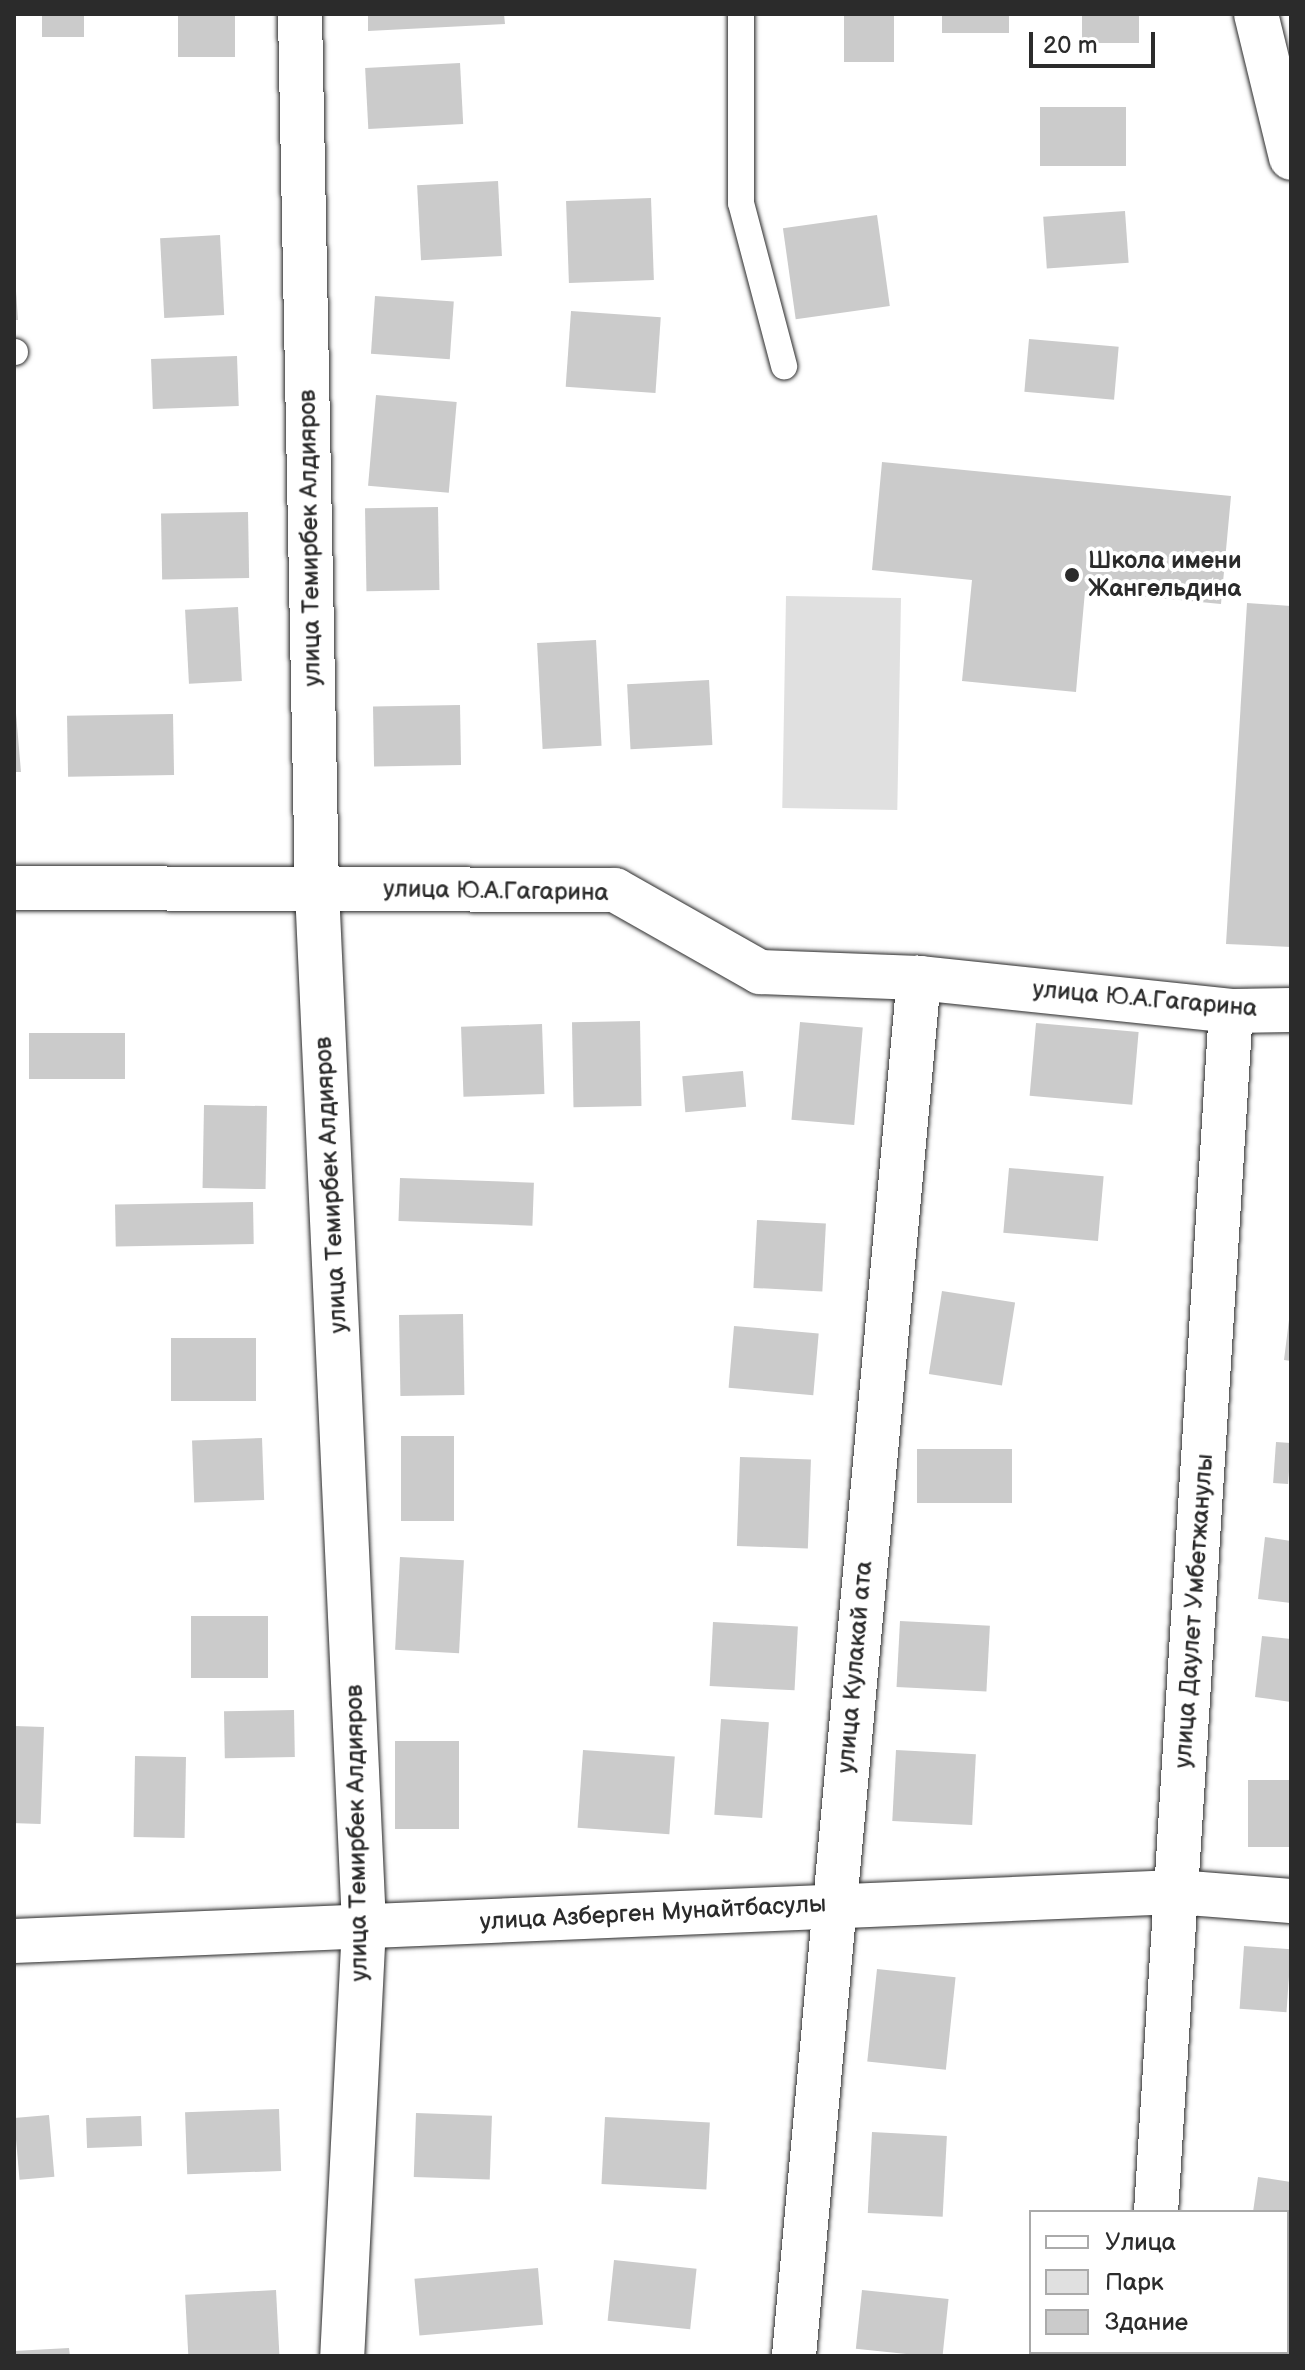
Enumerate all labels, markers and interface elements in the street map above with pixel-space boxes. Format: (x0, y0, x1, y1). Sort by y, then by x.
scale bar (1033, 16, 1159, 66)
text: 20 m (1043, 31, 1098, 60)
street label: улица Темирбек Алдияров (293, 389, 327, 687)
place label: Школа имени Жангельдина (1088, 547, 1241, 603)
marker: Школа имени Жангельдина (1063, 566, 1081, 584)
street label: улица Ю.А.Гагарина (383, 875, 609, 907)
street label: улица Ю.А.Гагарина (1031, 975, 1259, 1023)
street label: улица Темирбек Алдияров (309, 1036, 353, 1334)
street label: улица Даулет Умбетжанулы (1169, 1453, 1219, 1769)
street label: улица Кулакай ата (831, 1560, 879, 1774)
street label: улица Темирбек Алдияров (340, 1684, 374, 1982)
street label: улица Азберген Мунайтбасулы (479, 1890, 827, 1936)
legend (1029, 2210, 1289, 2354)
text: Улица (1105, 2228, 1176, 2257)
text: Парк (1105, 2268, 1163, 2297)
text: Здание (1105, 2308, 1188, 2337)

